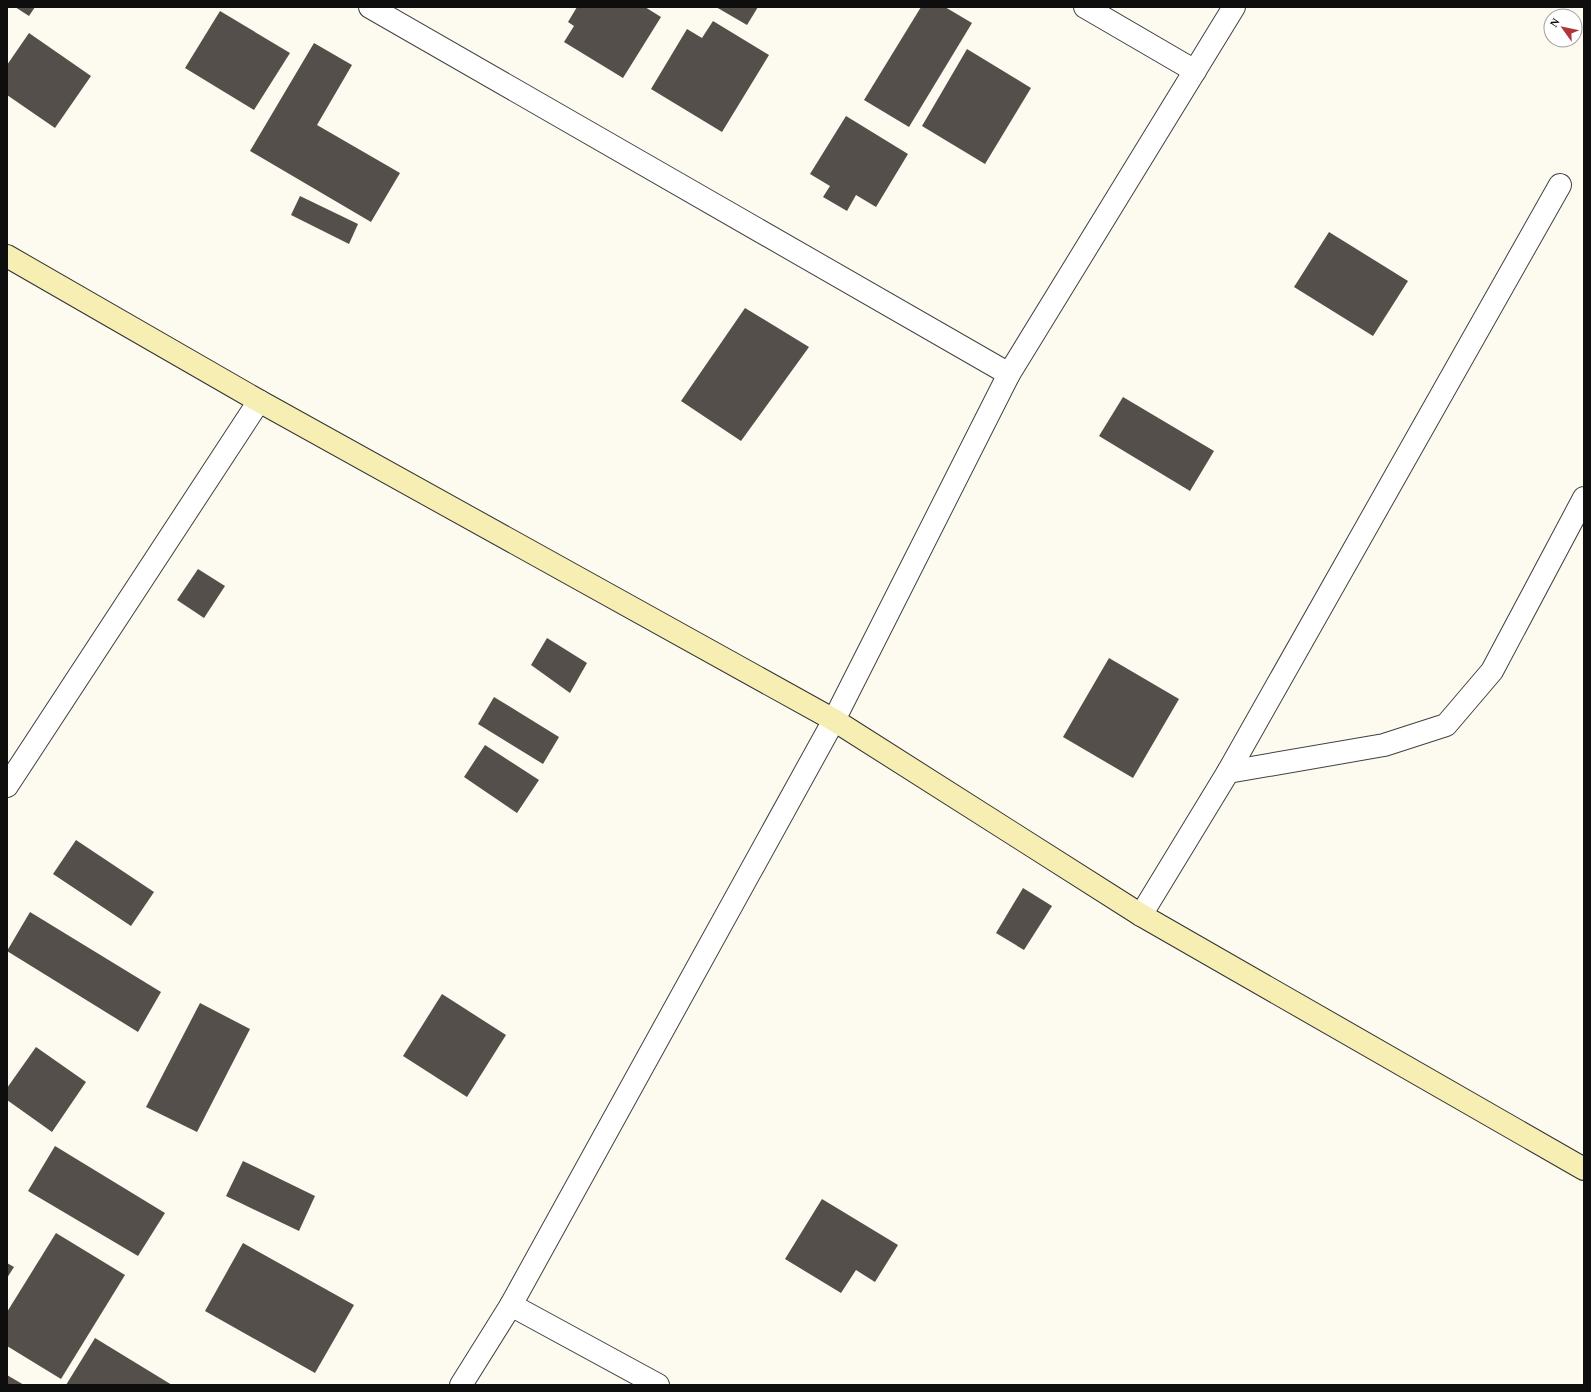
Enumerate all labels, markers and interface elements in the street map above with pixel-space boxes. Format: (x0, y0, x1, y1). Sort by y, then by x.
north arrow (1543, 8, 1583, 48)
text: N (1547, 16, 1562, 29)

